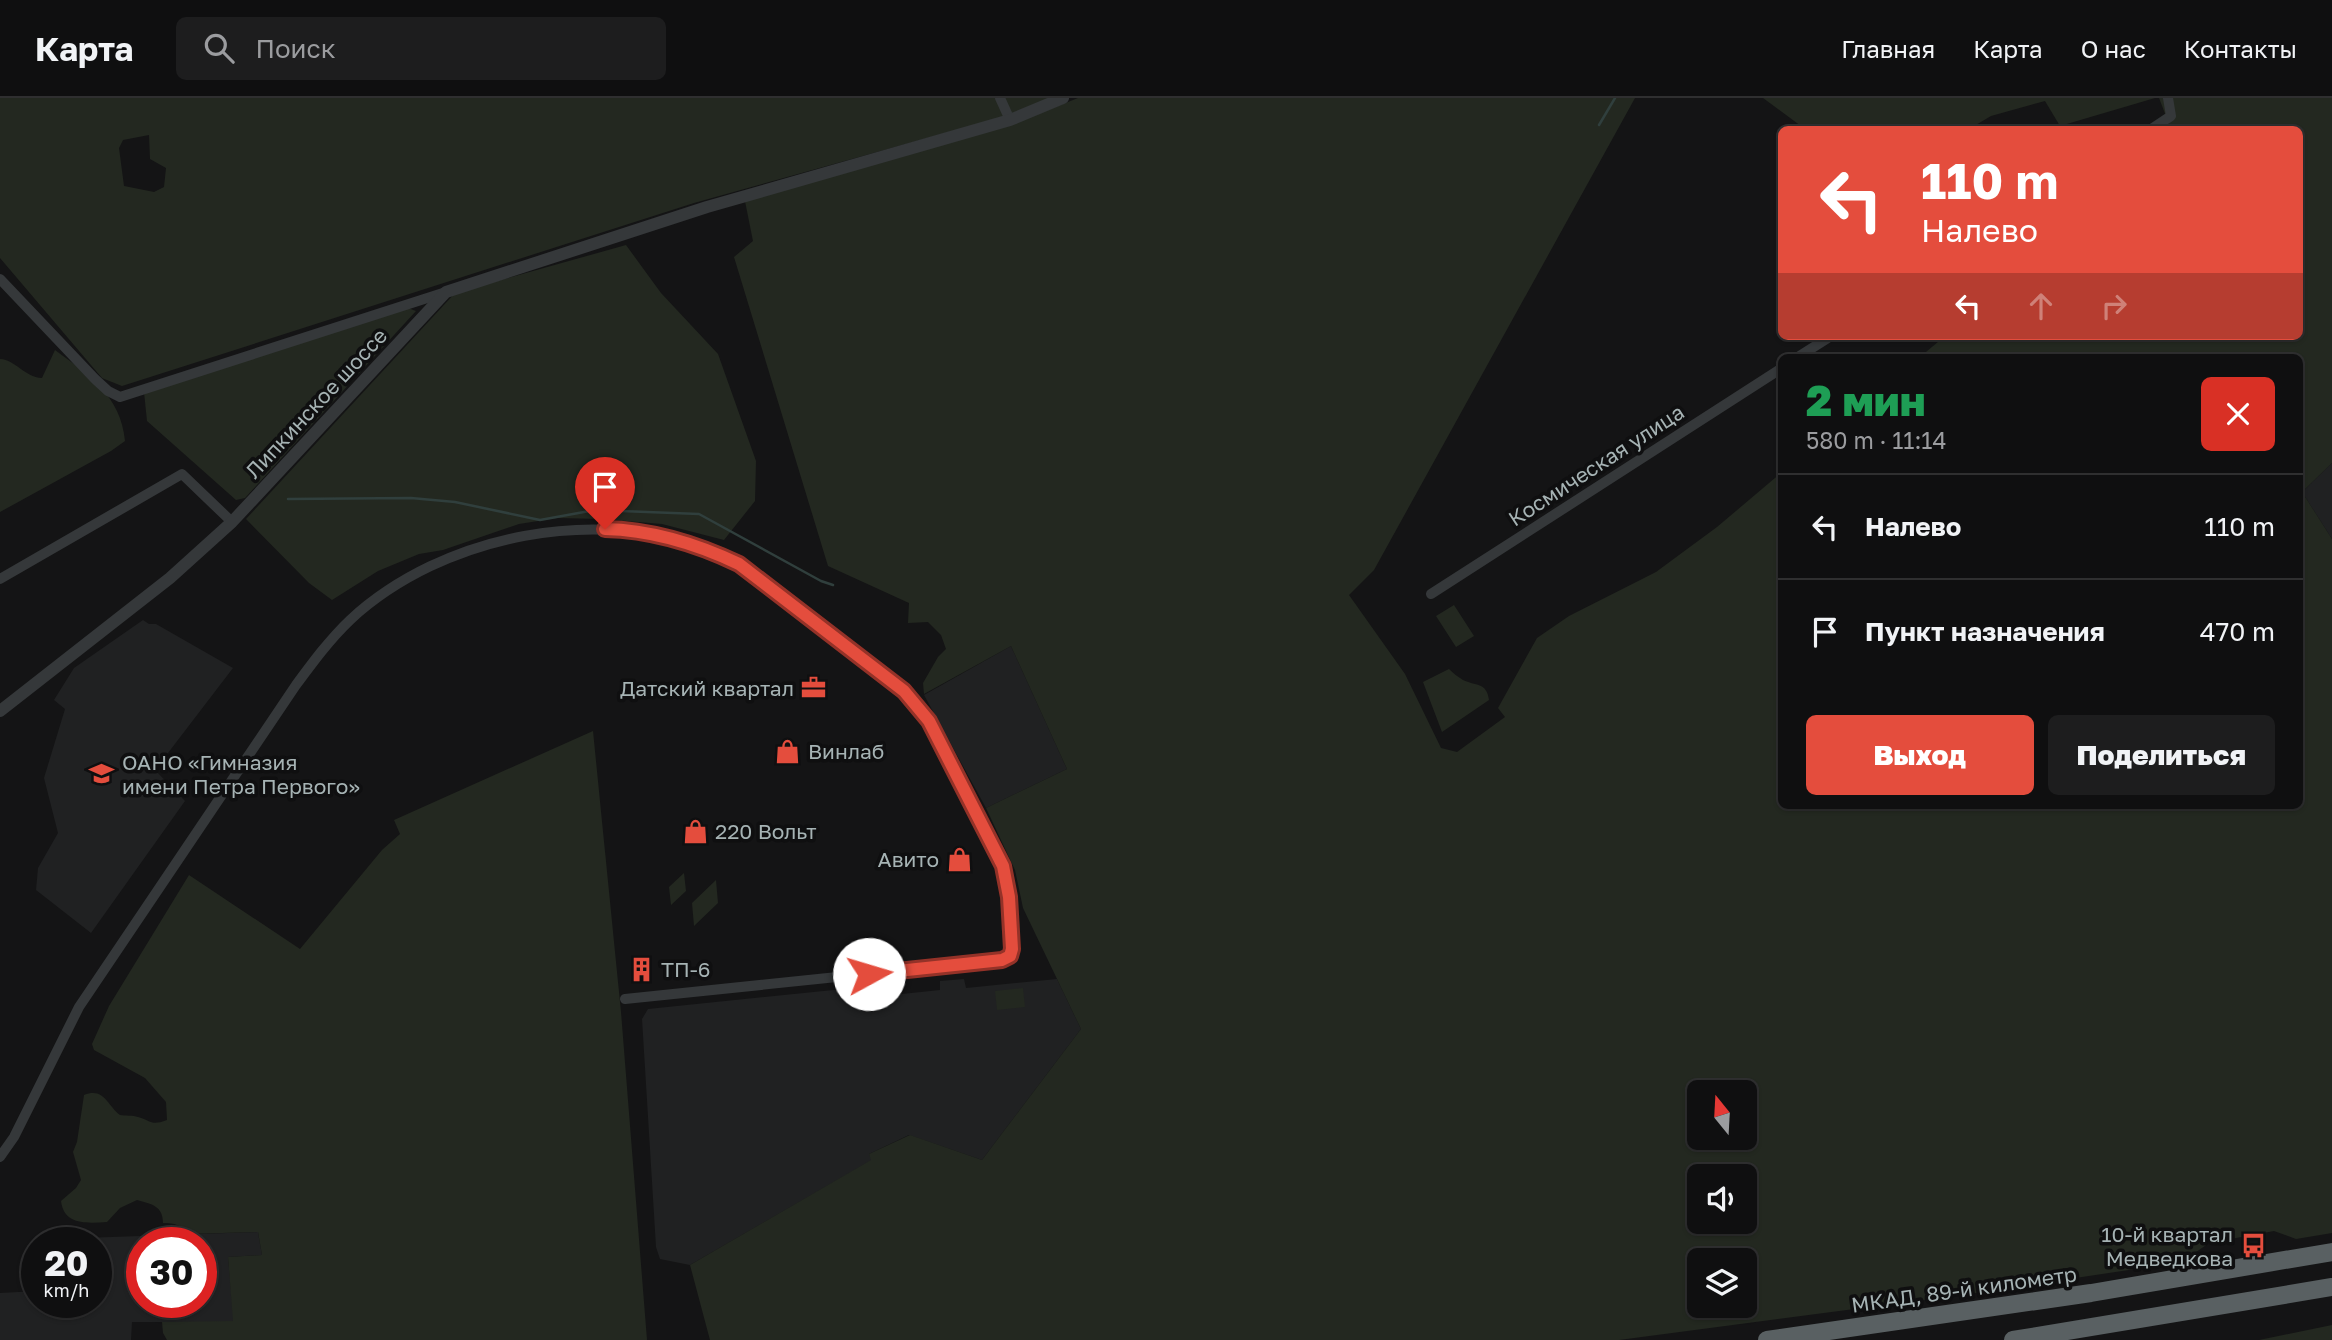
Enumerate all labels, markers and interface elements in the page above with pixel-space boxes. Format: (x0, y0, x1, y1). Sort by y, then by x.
search box (176, 17, 666, 80)
text: Карта (35, 29, 134, 68)
icon: search (200, 29, 238, 67)
text: Поиск (256, 33, 336, 64)
text: Главная (1841, 34, 1935, 63)
text: Карта (1973, 34, 2043, 63)
text: О нас (2081, 34, 2146, 63)
text: Контакты (2184, 34, 2297, 63)
text: 110 m (1921, 151, 2058, 210)
icon: left (1806, 154, 1897, 245)
text: Налево (1921, 211, 2038, 249)
icon: left (1949, 287, 1987, 325)
icon: ahead (2022, 287, 2060, 325)
icon: right (2095, 287, 2133, 325)
street label: Липкинское шоссе (240, 322, 392, 484)
text: 2 мин (1806, 375, 1926, 425)
button: close (2201, 377, 2275, 451)
street label: Космическая улица (1503, 399, 1689, 531)
text: 580 m · 11:14 (1806, 426, 1947, 454)
pin (575, 457, 635, 529)
icon: arrive (586, 468, 624, 506)
icon: left (1806, 508, 1844, 546)
text: Налево (1865, 511, 1961, 542)
text: 110 m (2204, 511, 2275, 542)
icon: arrive (1806, 613, 1844, 651)
text: Пункт назначения (1865, 616, 2105, 647)
text: 470 m (2200, 616, 2275, 647)
office icon: Датский квартал (800, 674, 828, 702)
place label: Датский квартал (620, 675, 794, 701)
button: Выход (1806, 715, 2034, 795)
button: Поделиться (2048, 715, 2275, 795)
shop icon: Винлаб (774, 737, 802, 765)
place label: Винлаб (808, 738, 884, 764)
place label: ОАНО «Гимназия имени Петра Первого» (122, 749, 360, 799)
school or university icon: ОАНО «Гимназия имени Петра Первого» (88, 760, 116, 788)
shop icon: 220 Вольт (681, 817, 709, 845)
place label: 220 Вольт (715, 818, 817, 844)
shop icon: Авито (945, 845, 973, 873)
place label: Авито (878, 846, 939, 872)
position arrow (832, 937, 906, 1011)
building icon: ТП-6 (627, 955, 655, 983)
place label: ТП-6 (661, 956, 710, 982)
north arrow (1687, 1080, 1757, 1150)
map controls (1687, 1080, 1757, 1318)
button: sound (1687, 1164, 1757, 1234)
place label: 10-й квартал Медведкова (2101, 1221, 2233, 1271)
speed limit sign: 30 (126, 1227, 217, 1318)
bus stop icon: 10-й квартал Медведкова (2239, 1232, 2267, 1260)
text: 20 (44, 1242, 89, 1284)
button: layers (1687, 1248, 1757, 1318)
street label: МКАД, 89-й километр (1850, 1260, 2078, 1318)
text: km/h (44, 1279, 89, 1301)

